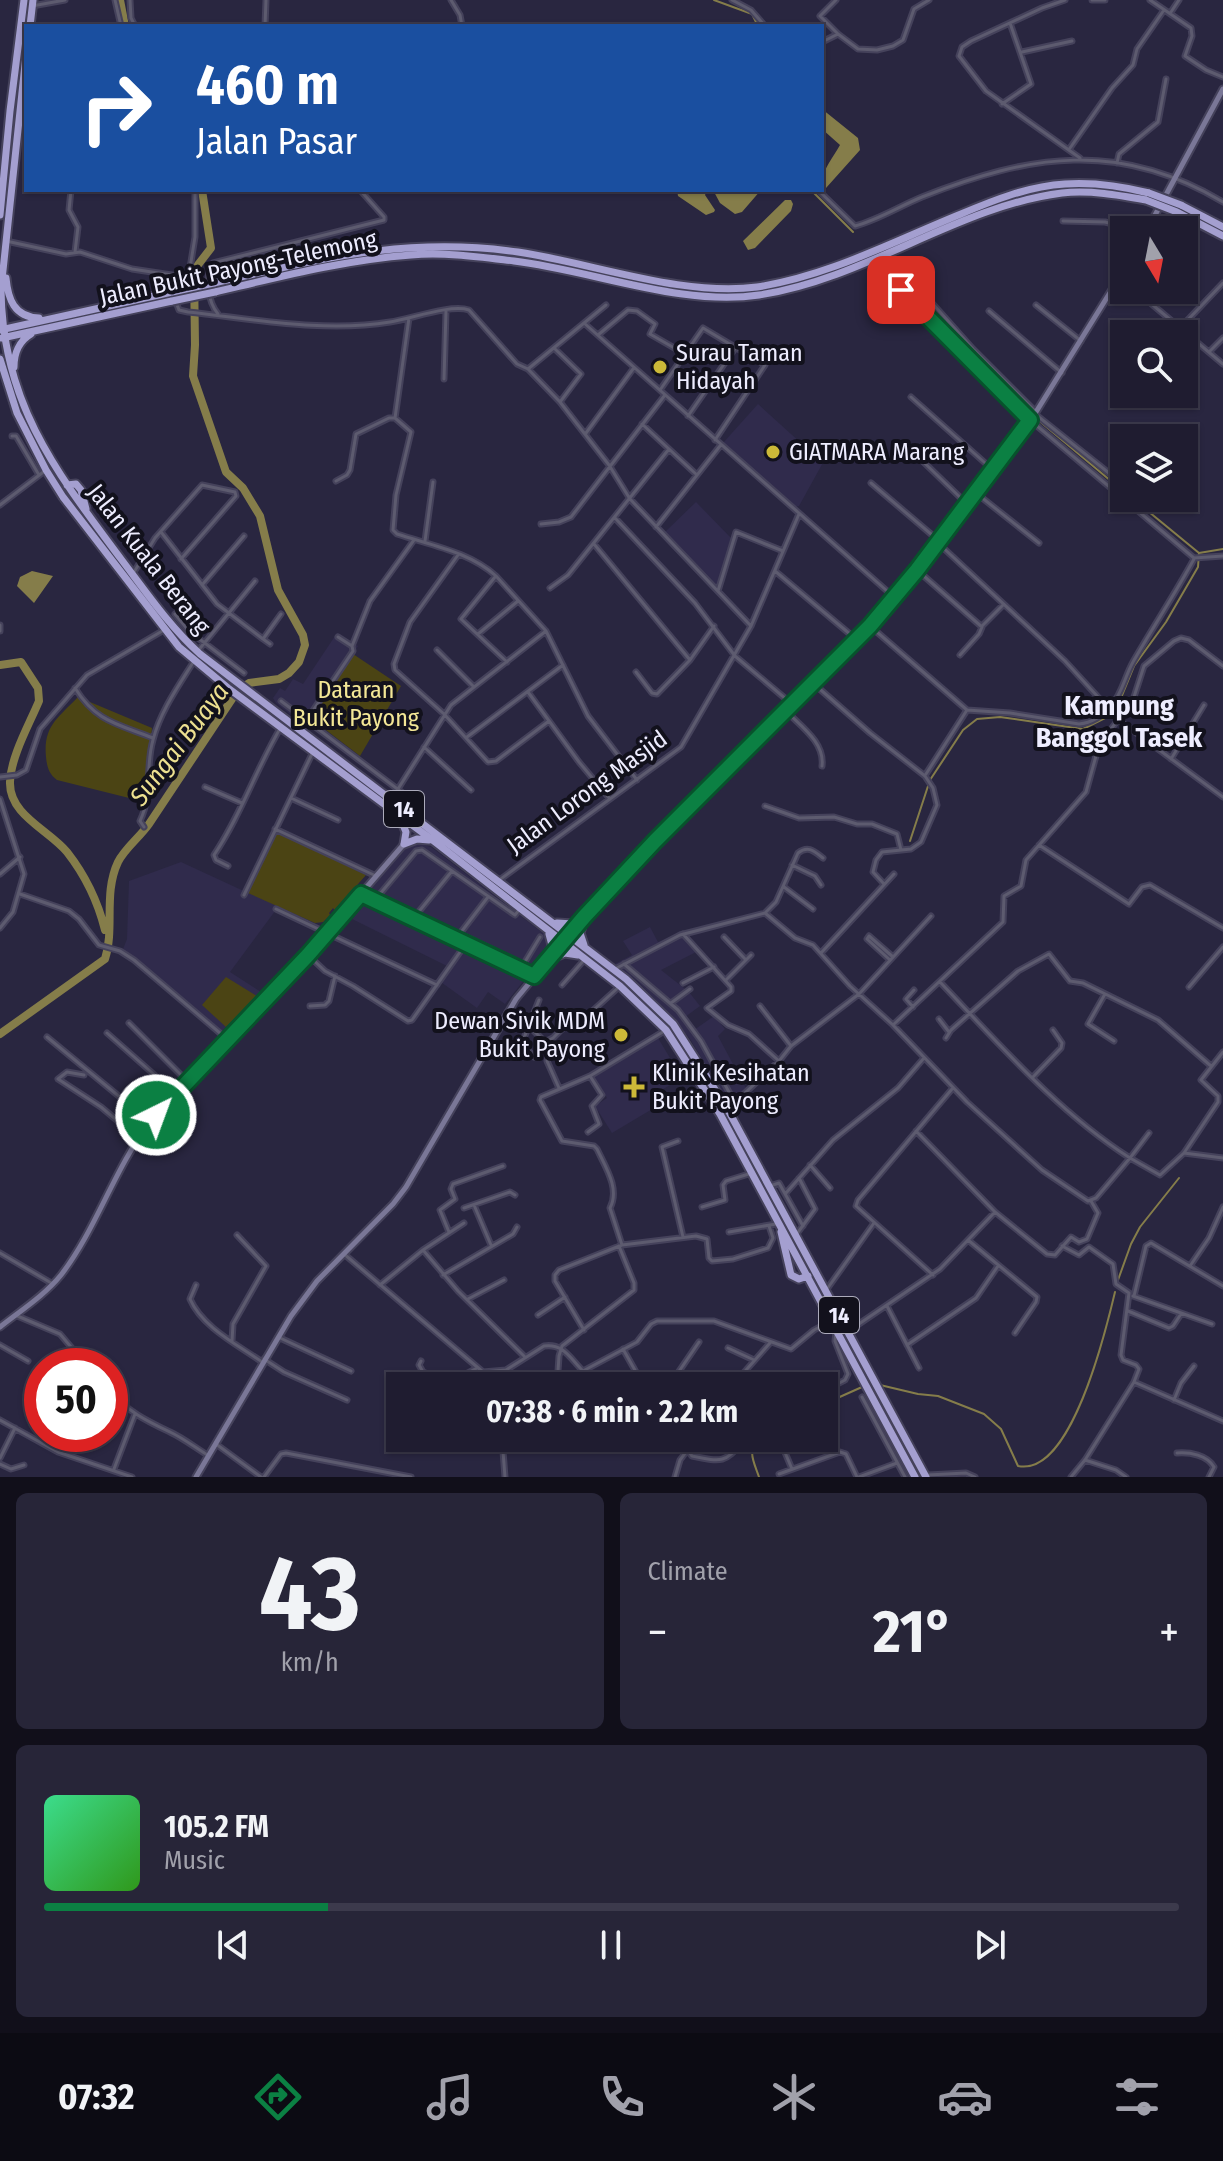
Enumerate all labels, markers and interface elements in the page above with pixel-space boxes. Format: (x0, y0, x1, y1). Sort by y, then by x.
text: 460 m (196, 52, 339, 119)
icon: right (64, 56, 168, 160)
text: Jalan Pasar (196, 120, 357, 164)
north arrow (1110, 216, 1198, 304)
map controls (1110, 216, 1198, 512)
street label: Jalan Bukit Payong-Telemong (97, 225, 380, 311)
pin (867, 256, 935, 324)
icon: arrive (879, 268, 923, 312)
button: search (1110, 320, 1198, 408)
place label: Surau Taman Hidayah (676, 339, 803, 395)
marker: Surau Taman Hidayah (651, 358, 669, 376)
button: layers (1110, 424, 1198, 512)
place label: GIATMARA Marang (789, 438, 965, 466)
marker: GIATMARA Marang (764, 443, 782, 461)
street label: Jalan Kuala Berang (82, 478, 217, 640)
park label: Dataran Bukit Payong (293, 676, 420, 732)
water label: Sungai Buaya (123, 677, 236, 812)
district label: Kampung Banggol Tasek (1036, 689, 1203, 754)
street label: Jalan Lorong Masjid (502, 725, 672, 859)
road number: 14 (384, 791, 424, 827)
place label: Dewan Sivik MDM Bukit Payong (434, 1007, 606, 1063)
marker: Dewan Sivik MDM Bukit Payong (612, 1026, 630, 1044)
place label: Klinik Kesihatan Bukit Payong (652, 1059, 810, 1115)
position arrow (114, 1073, 198, 1157)
marker: Klinik Kesihatan Bukit Payong (623, 1076, 645, 1098)
road number: 14 (819, 1297, 859, 1333)
speed limit sign: 50 (24, 1348, 128, 1452)
text: 07:38 · 6 min · 2.2 km (486, 1394, 738, 1430)
text: 43 (259, 1532, 361, 1657)
text: Climate (648, 1556, 728, 1587)
text: 21° (873, 1596, 953, 1668)
text: − (648, 1606, 667, 1659)
text: + (1159, 1606, 1179, 1659)
text: km/h (281, 1647, 339, 1678)
text: 105.2 FM (164, 1809, 269, 1845)
text: Music (164, 1845, 225, 1876)
icon: previous (211, 1923, 255, 1967)
icon: pause (589, 1923, 633, 1967)
icon: next (968, 1923, 1012, 1967)
icon: directions (250, 2069, 306, 2125)
icon: music (422, 2069, 478, 2125)
icon: phone (594, 2069, 650, 2125)
icon: climate (766, 2069, 822, 2125)
icon: car (937, 2069, 993, 2125)
icon: filters (1109, 2069, 1165, 2125)
text: 07:32 (58, 2075, 134, 2119)

